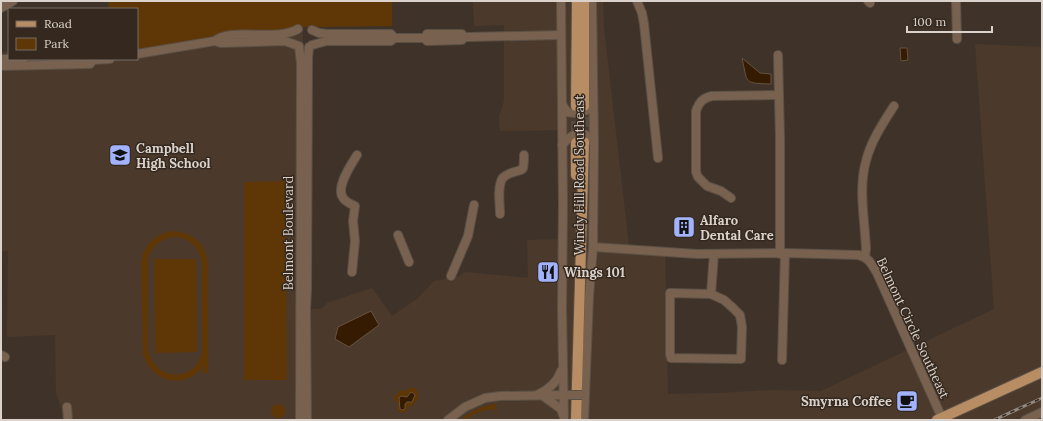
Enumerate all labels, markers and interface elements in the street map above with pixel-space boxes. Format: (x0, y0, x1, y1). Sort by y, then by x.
legend (8, 8, 138, 60)
scale bar (907, 8, 992, 34)
text: 100 m (913, 14, 946, 29)
text: Road (44, 16, 72, 31)
text: Park (44, 36, 70, 51)
street label: Windy Hill Road Southeast (571, 95, 588, 255)
place label: Campbell High School (136, 140, 211, 172)
school or university icon: Campbell High School (107, 142, 133, 168)
street label: Belmont Boulevard (280, 176, 297, 290)
place label: Alfaro Dental Care (700, 212, 774, 244)
building icon: Alfaro Dental Care (671, 214, 697, 240)
street label: Belmont Circle Southeast (873, 255, 953, 401)
restaurant icon: Wings 101 (535, 259, 561, 285)
place label: Wings 101 (564, 264, 625, 281)
cafe icon: Smyrna Coffee (894, 388, 920, 414)
place label: Smyrna Coffee (801, 393, 892, 410)

